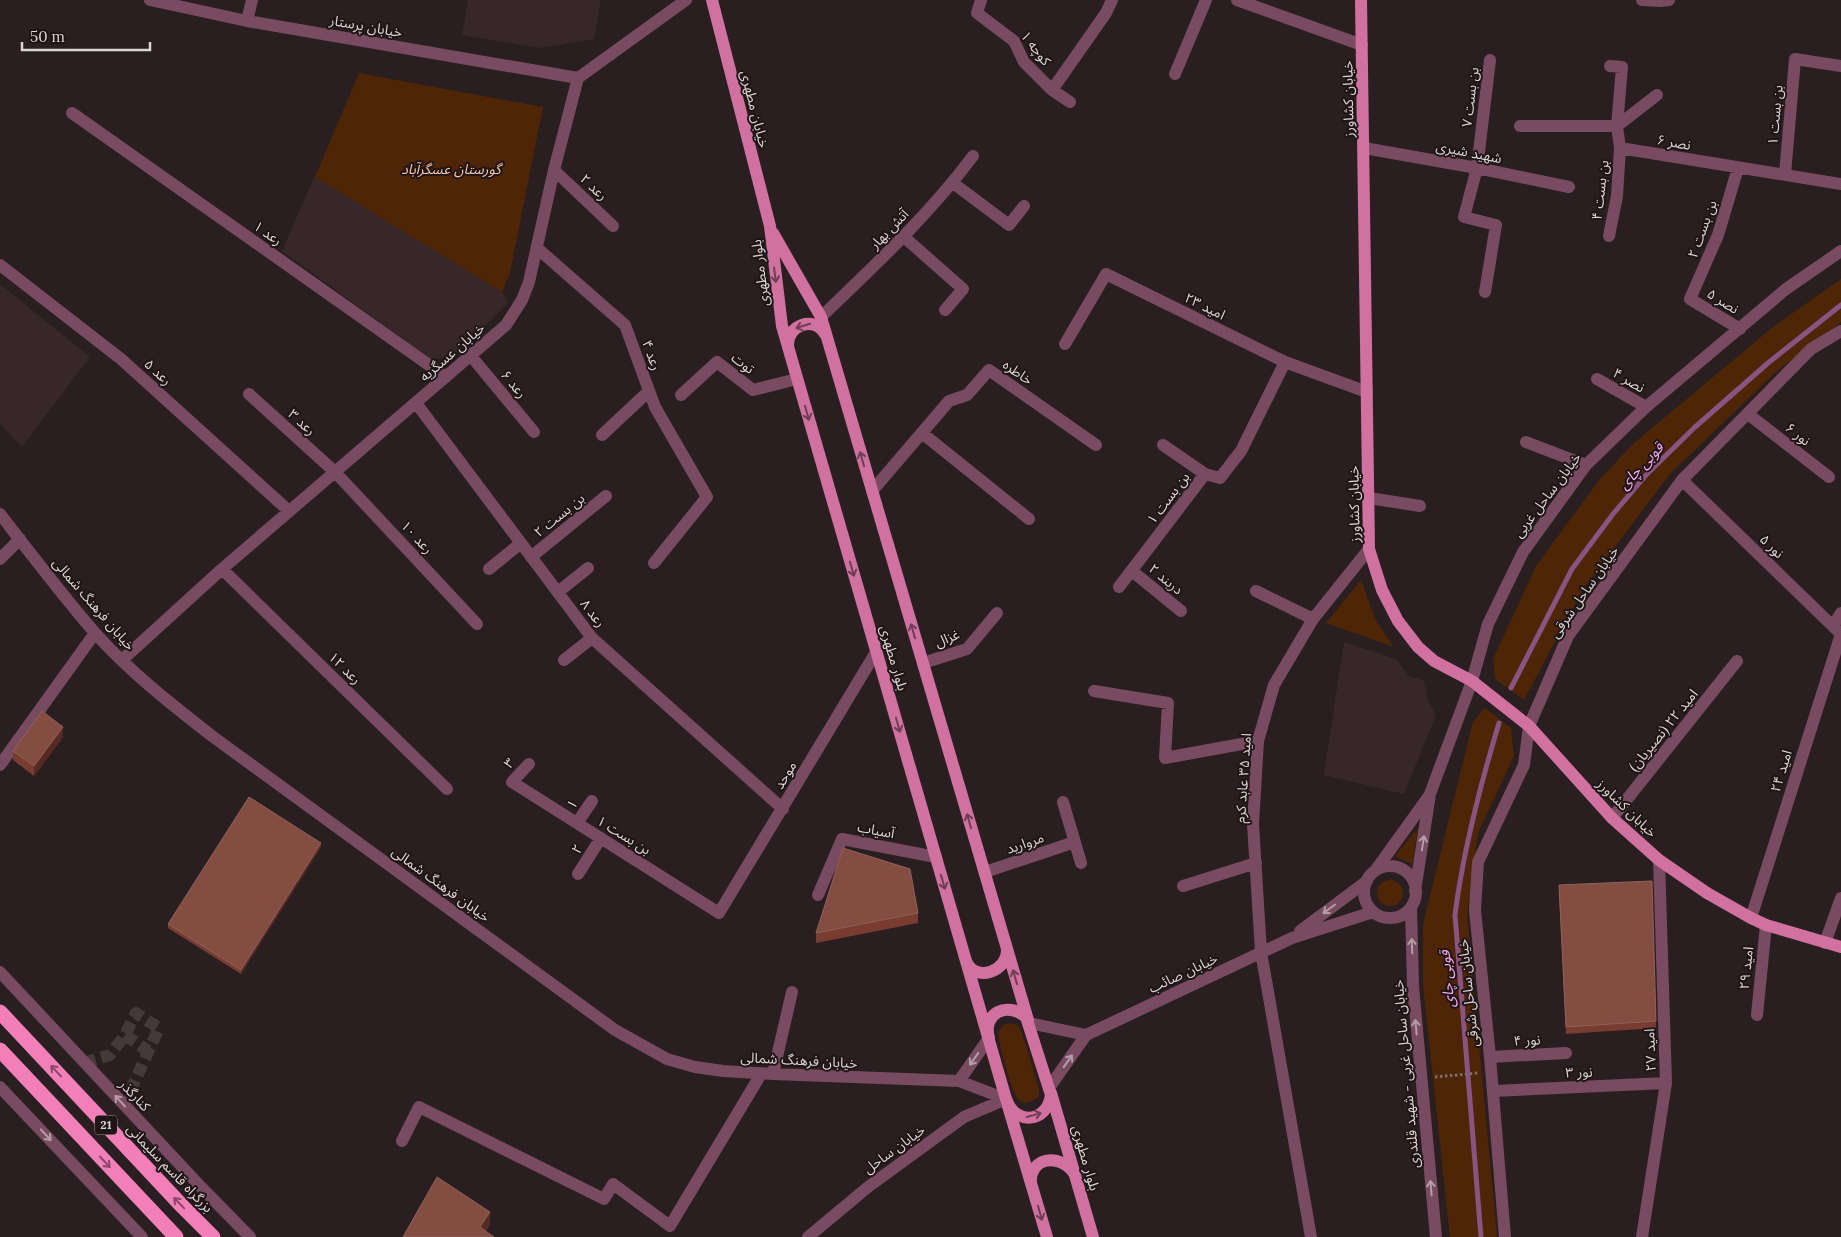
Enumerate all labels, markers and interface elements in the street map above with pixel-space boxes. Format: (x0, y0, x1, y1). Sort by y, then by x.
street label: خیابان پرستار (327, 11, 404, 42)
scale bar (22, 20, 150, 52)
text: 50 m (30, 27, 65, 46)
street label: کوچه ۱ (1016, 27, 1055, 70)
street label: خیابان کشاورز (1338, 60, 1358, 139)
street label: بن بست ۷ (1457, 66, 1483, 128)
street label: خیابان مطهری (737, 68, 773, 150)
street label: بن بست ۱ (1763, 84, 1787, 146)
street label: نصر ۶ (1656, 130, 1693, 154)
street label: شهید شیری (1434, 137, 1504, 167)
street label: بن بست ۴ (1587, 159, 1613, 221)
park label: گورستان عسگرآباد (401, 160, 504, 178)
street label: رعد ۲ (577, 170, 611, 204)
street label: بن بست ۲ (1683, 197, 1721, 260)
street label: آتش بهار (865, 204, 913, 254)
street label: رعد ۱ (250, 217, 286, 249)
street label: بلوار مطهری (747, 238, 773, 308)
one-way arrow (770, 266, 780, 282)
street label: نصر ۵ (1704, 284, 1743, 318)
street label: امید ۲۳ (1182, 288, 1228, 324)
street label: خیابان عسگریه (416, 319, 488, 385)
one-way arrow (795, 322, 811, 332)
street label: رعد ۴ (638, 337, 666, 373)
street label: توت (728, 348, 758, 378)
street label: رعد ۵ (140, 355, 176, 389)
street label: خاطره (1000, 355, 1036, 389)
street label: نصر ۴ (1610, 364, 1649, 396)
street label: رعد ۶ (497, 366, 531, 402)
street label: رعد ۳ (284, 405, 320, 439)
one-way arrow (802, 405, 812, 421)
street label: نور ۶ (1782, 419, 1814, 450)
water label: قوبی چای (1614, 437, 1669, 494)
street label: خیابان ساحل غربی (1509, 449, 1585, 541)
one-way arrow (857, 451, 867, 467)
street label: خیابان کشاورز (1344, 465, 1364, 544)
street label: بن بست ۱ (1143, 468, 1193, 528)
street label: بن بست ۲ (530, 489, 588, 541)
street label: رعد ۱۰ (397, 517, 437, 557)
street label: نور ۵ (1756, 530, 1788, 562)
street label: خیابان ساحل شرقی (1546, 542, 1622, 642)
street label: خیابان فرهنگ شمالی (49, 554, 139, 654)
street label: دربند ۲ (1145, 560, 1187, 599)
one-way arrow (848, 561, 858, 577)
street label: رعد ۸ (576, 595, 610, 631)
street label: بلوار مطهری (876, 623, 912, 693)
one-way arrow (908, 624, 918, 640)
street label: غزال (932, 625, 962, 651)
street label: رعد ۱۲ (325, 648, 365, 688)
street label: امید ۲۲ (نصیریان) (1624, 685, 1702, 775)
one-way arrow (893, 717, 903, 733)
street label: امید ۳۵ عابد کرم (1231, 732, 1257, 824)
street label: امید ۲۴ (1766, 748, 1796, 794)
street label: ۳ (500, 754, 518, 772)
street label: موحد (770, 758, 800, 792)
street label: خیابان کشاورز (1592, 774, 1661, 841)
street label: ۱ (562, 796, 582, 812)
street label: بن بست ۱ (594, 811, 655, 859)
one-way arrow (964, 813, 974, 829)
street label: آسیاب (856, 818, 897, 843)
street label: مروارید (1004, 828, 1046, 858)
one-way arrow (1418, 836, 1428, 852)
street label: ۲ (567, 841, 587, 857)
street label: خیابان فرهنگ شمالی (388, 842, 494, 926)
one-way arrow (939, 873, 949, 889)
one-way arrow (1322, 904, 1336, 914)
street label: خیابان ساحل شرقی (1453, 938, 1483, 1048)
one-way arrow (1407, 939, 1416, 955)
street label: امید ۲۹ (1735, 946, 1757, 990)
water label: قوبی چای (1434, 948, 1460, 1008)
street label: خیابان صائب (1145, 949, 1221, 997)
one-way arrow (1010, 969, 1020, 985)
street label: خیابان ساحل غربی - شهید قلندری (1389, 979, 1423, 1169)
one-way arrow (1412, 1019, 1421, 1035)
street label: امید ۲۷ (1640, 1028, 1660, 1072)
street label: نور ۴ (1513, 1030, 1541, 1050)
street label: خیابان فرهنگ شمالی (740, 1048, 858, 1072)
one-way arrow (969, 1052, 979, 1066)
one-way arrow (1063, 1054, 1073, 1068)
street label: نور ۳ (1565, 1063, 1593, 1081)
one-way arrow (50, 1065, 62, 1078)
street label: کنارگذر (115, 1074, 155, 1115)
one-way arrow (114, 1094, 126, 1107)
one-way arrow (1026, 1110, 1042, 1120)
road number: 21 (95, 1116, 117, 1134)
street label: بزرگراه قاسم سلیمانی (121, 1120, 217, 1218)
street label: خیابان ساحل (860, 1121, 928, 1177)
street label: بلوار مطهری (1068, 1123, 1104, 1193)
one-way arrow (40, 1129, 52, 1141)
one-way arrow (99, 1156, 111, 1169)
one-way arrow (1426, 1181, 1436, 1197)
one-way arrow (173, 1196, 185, 1209)
one-way arrow (1035, 1204, 1045, 1220)

